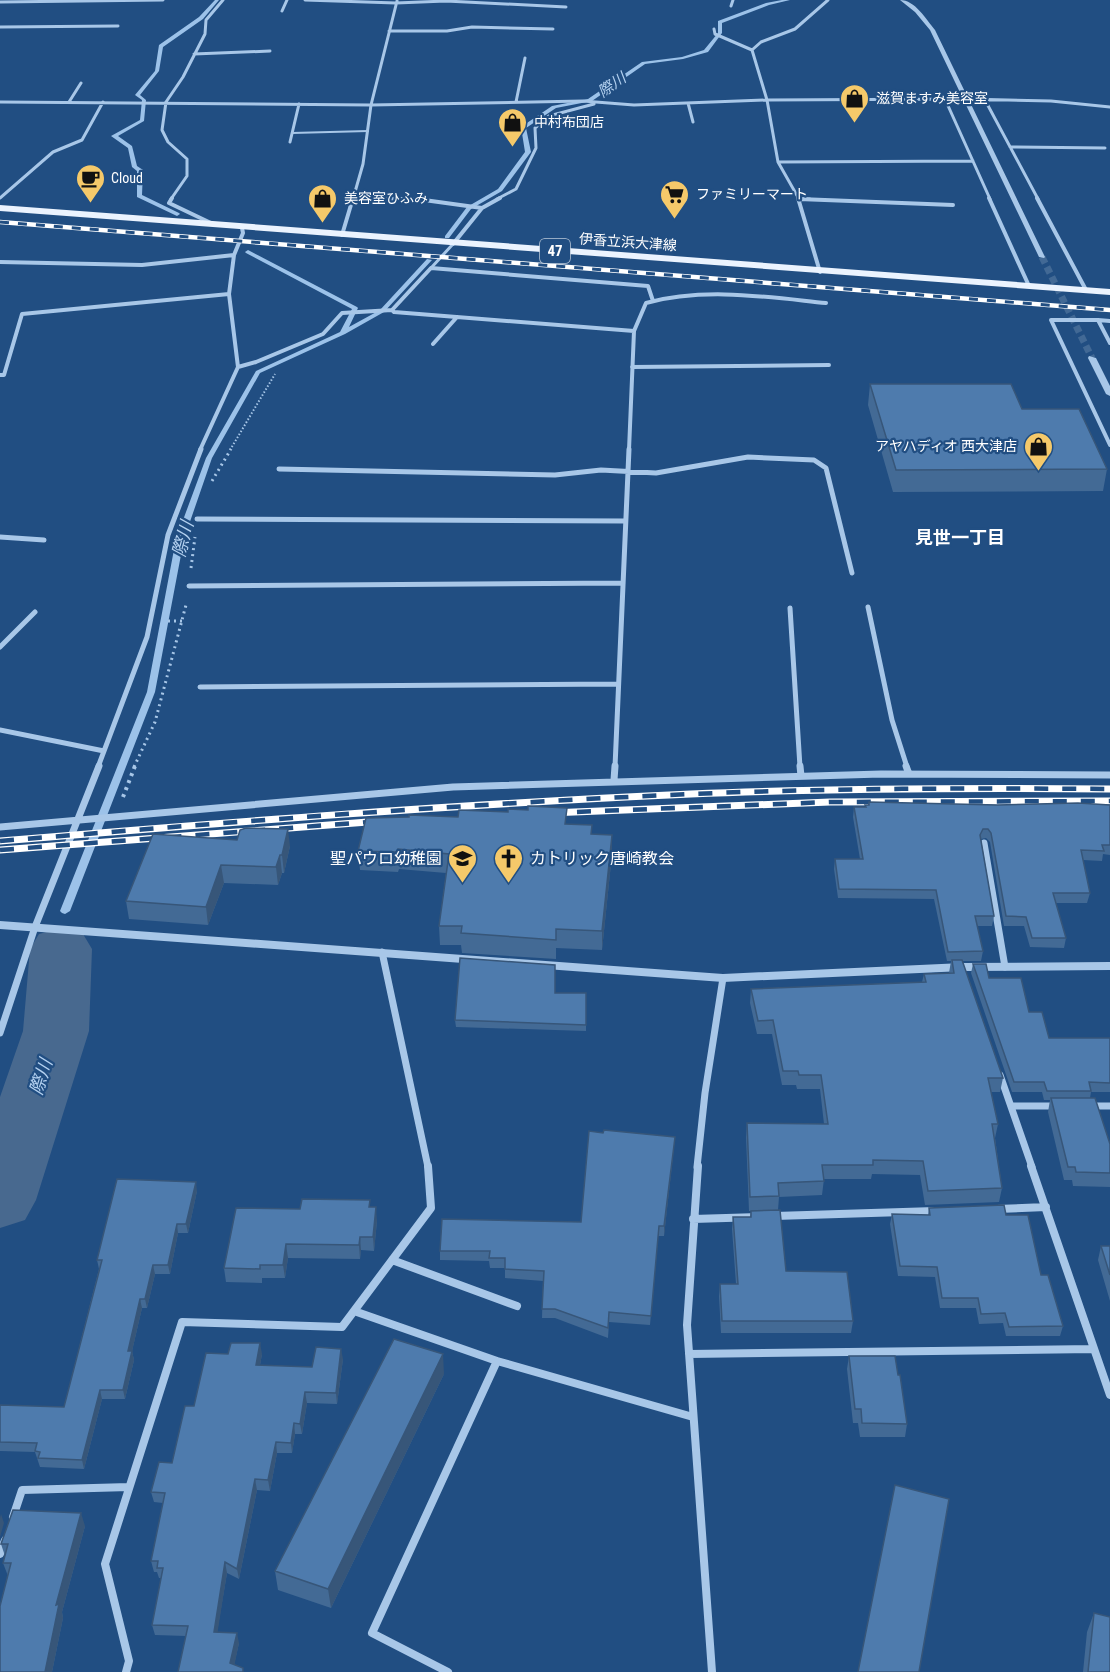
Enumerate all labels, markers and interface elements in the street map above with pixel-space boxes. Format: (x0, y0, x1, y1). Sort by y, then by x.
water label: 際川 (595, 68, 631, 101)
shop icon: 滋賀ますみ美容室 (839, 82, 871, 124)
place label: 滋賀ますみ美容室 (876, 90, 988, 106)
shop icon: 中村布団店 (497, 106, 529, 148)
place label: 中村布団店 (534, 114, 604, 130)
cafe icon: Cloud (74, 162, 106, 204)
place label: Cloud (111, 170, 143, 186)
supermarket icon: ファミリーマート (659, 178, 691, 220)
shop icon: 美容室ひふみ (307, 182, 339, 224)
place label: ファミリーマート (696, 186, 808, 202)
place label: 美容室ひふみ (344, 190, 428, 206)
street label: 伊香立浜大津線 (579, 231, 677, 253)
road number: 47 (540, 239, 570, 263)
shop icon: アヤハディオ 西大津店 (1022, 430, 1054, 472)
place label: アヤハディオ 西大津店 (875, 438, 1017, 454)
water label: 際川 (168, 517, 198, 559)
district label: 見世一丁目 (915, 527, 1005, 548)
school or university icon: 聖パウロ幼稚園 (447, 842, 479, 884)
church icon: カトリック唐崎教会 (493, 842, 525, 884)
place label: 聖パウロ幼稚園 (330, 849, 442, 868)
place label: カトリック唐崎教会 (530, 849, 674, 868)
water label: 際川 (25, 1055, 57, 1097)

